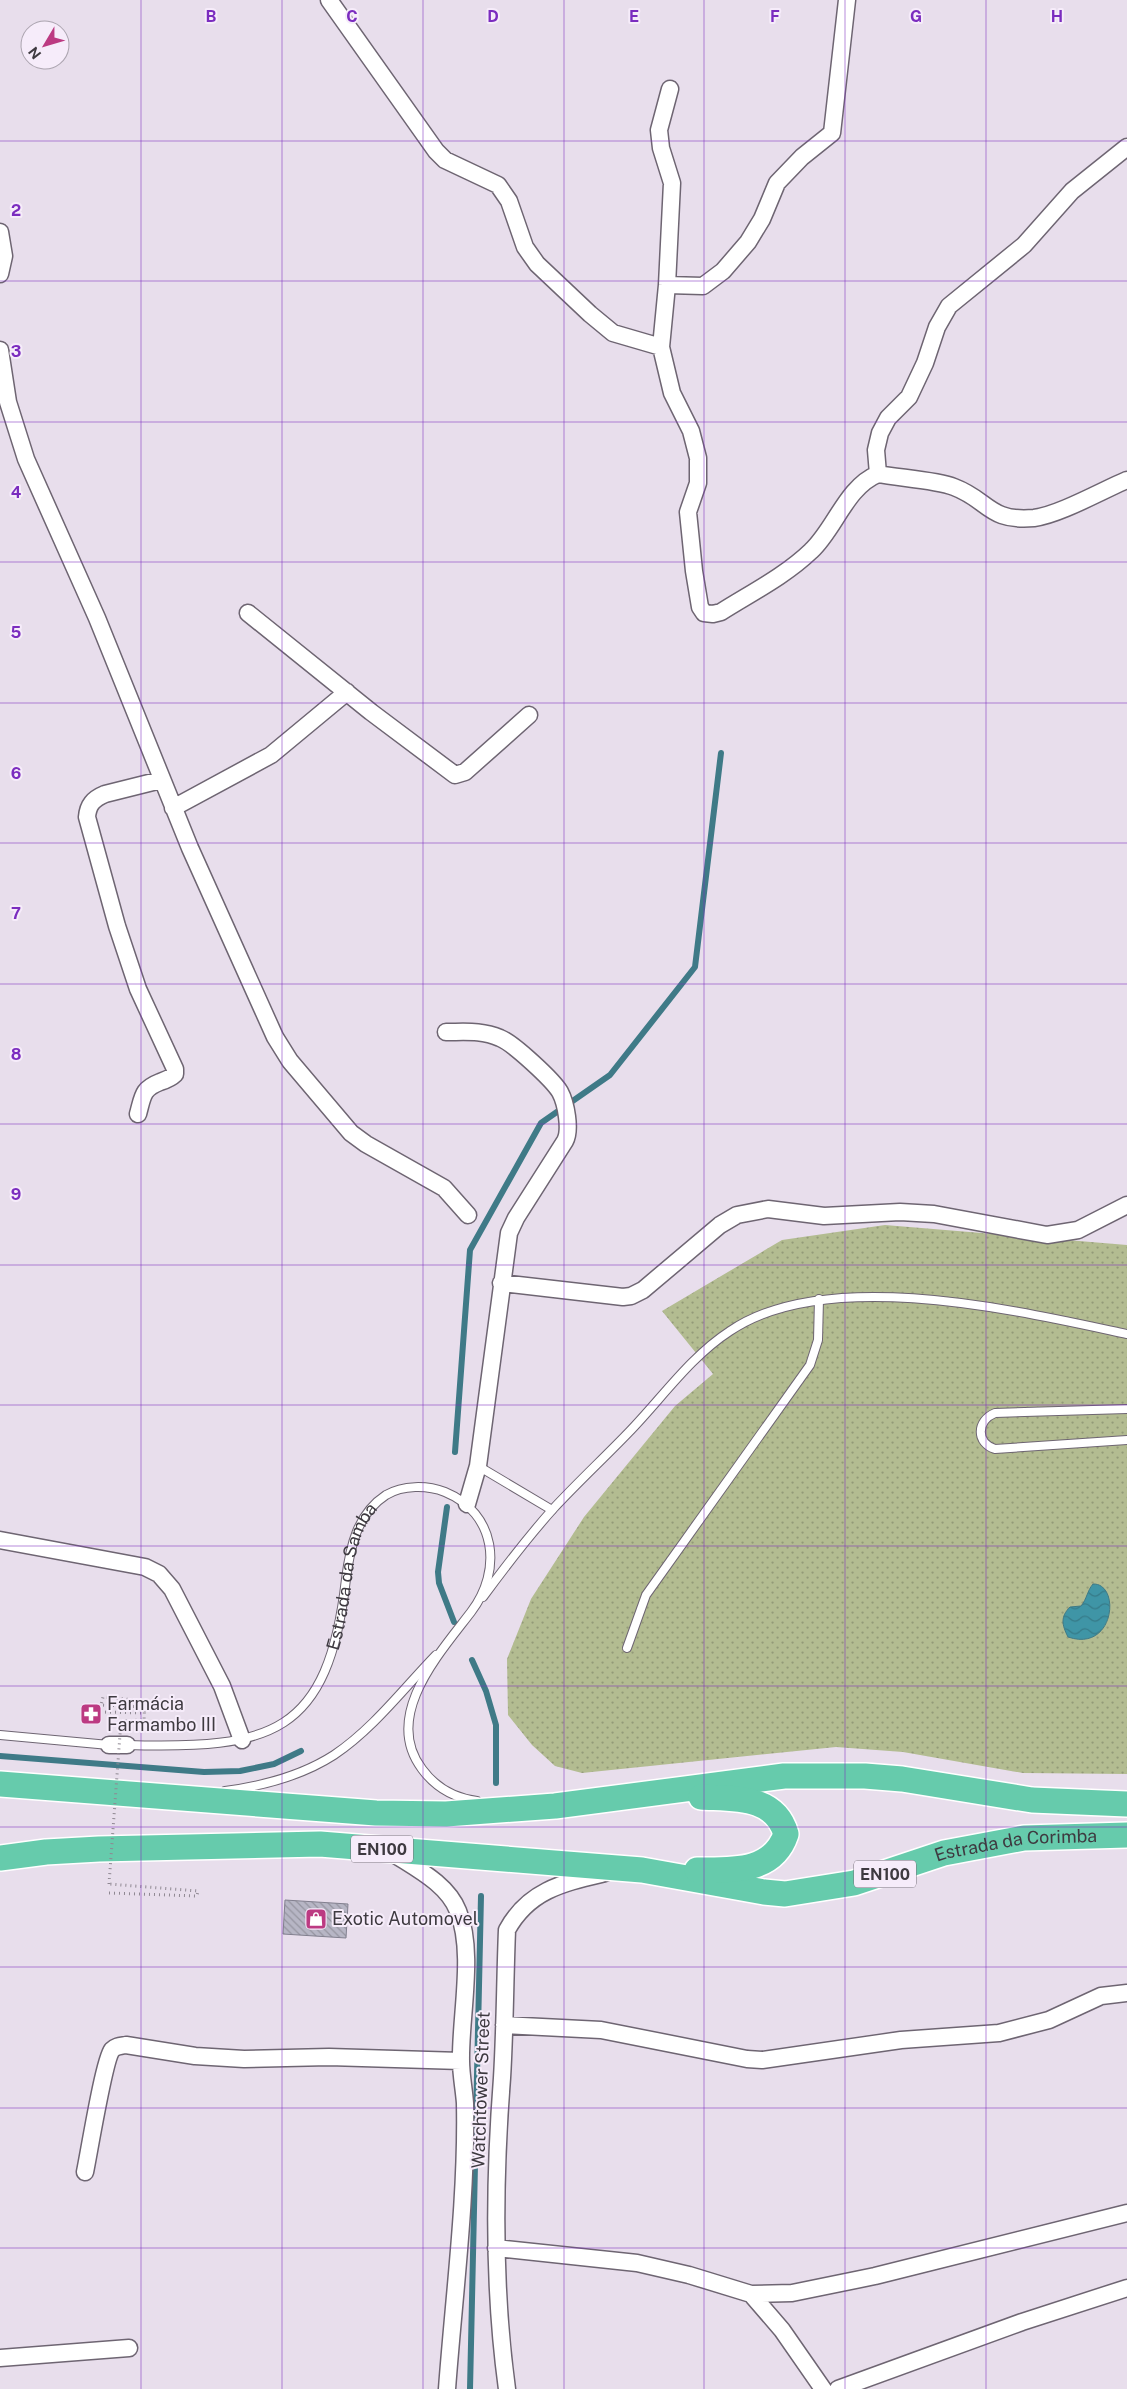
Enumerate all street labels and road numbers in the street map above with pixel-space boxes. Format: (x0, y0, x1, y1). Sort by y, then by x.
street label: Estrada da Samba (322, 1498, 381, 1652)
street label: Estrada da Corimba (932, 1825, 1097, 1865)
road number: EN100 (351, 1836, 413, 1862)
road number: EN100 (854, 1860, 916, 1888)
street label: Watchtower Street (467, 2011, 494, 2169)

